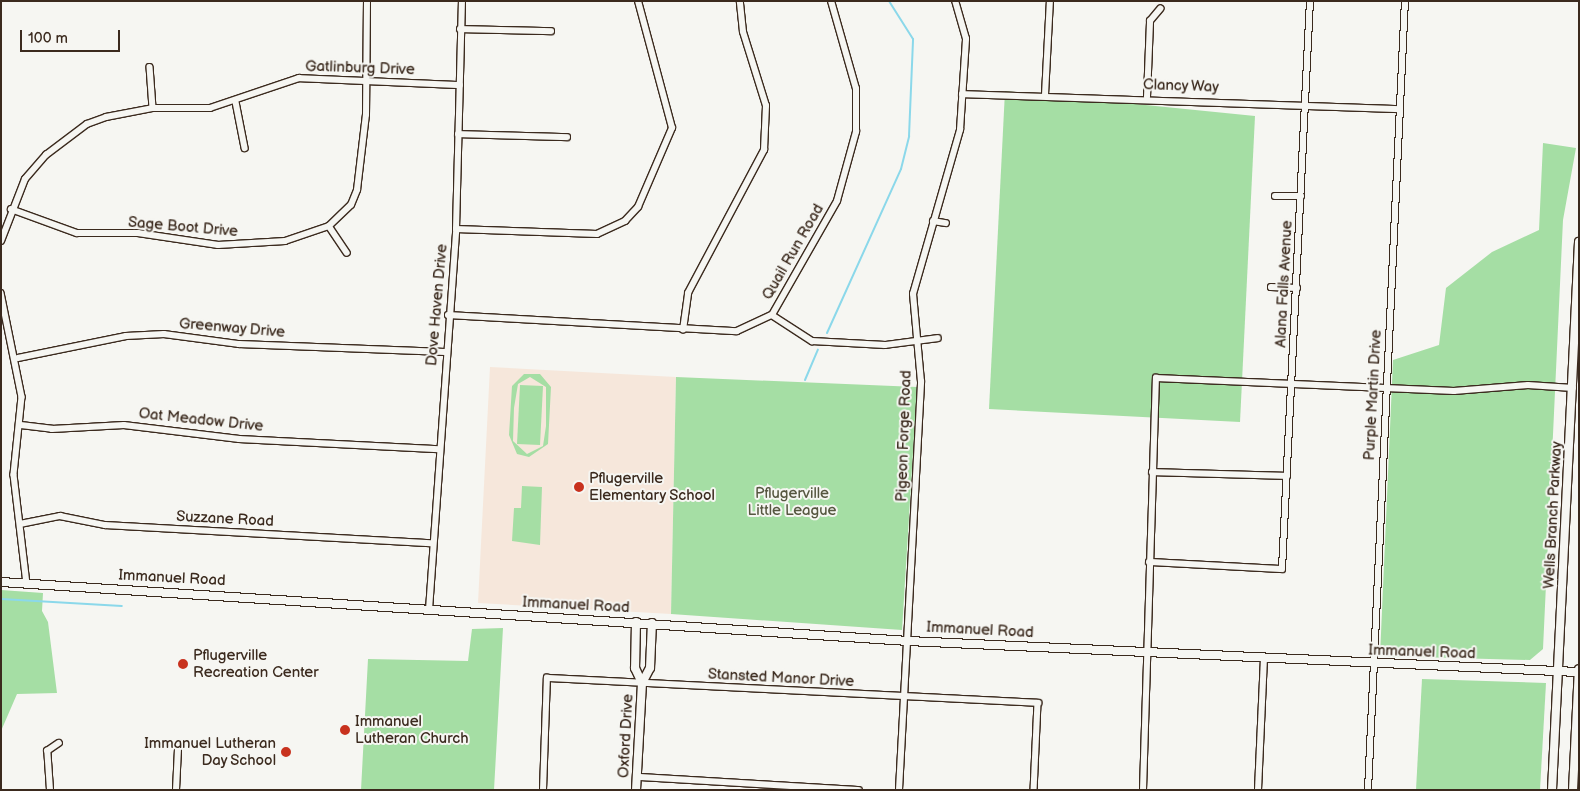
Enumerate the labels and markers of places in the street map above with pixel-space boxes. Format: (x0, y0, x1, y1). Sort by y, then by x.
place label: Pflugerville Elementary School (589, 469, 716, 504)
marker: Pflugerville Elementary School (573, 481, 585, 493)
place label: Pflugerville Recreation Center (193, 646, 319, 681)
marker: Pflugerville Recreation Center (177, 658, 189, 670)
place label: Immanuel Lutheran Church (355, 712, 469, 747)
marker: Immanuel Lutheran Church (339, 724, 351, 736)
place label: Immanuel Lutheran Day School (144, 734, 276, 769)
marker: Immanuel Lutheran Day School (280, 746, 292, 758)

